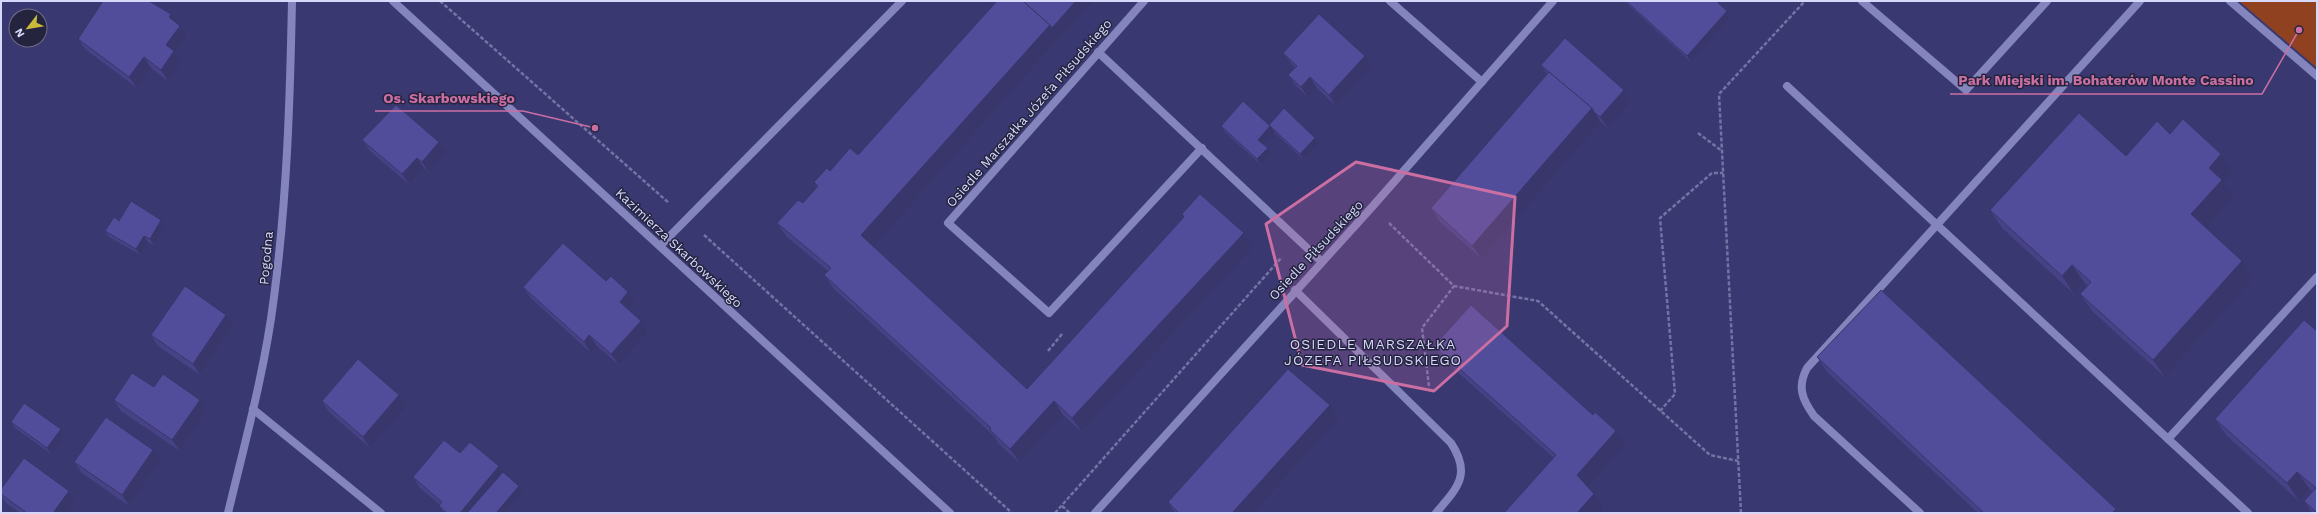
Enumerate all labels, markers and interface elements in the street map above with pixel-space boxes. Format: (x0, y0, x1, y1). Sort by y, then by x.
north arrow (8, 8, 48, 48)
street label: Osiedle Marszałka Józefa Piłsudskiego (943, 16, 1115, 210)
text: N (12, 26, 28, 40)
callout: Park Miejski im. Bohaterów Monte Cassino (1950, 68, 2262, 94)
text: Park Miejski im. Bohaterów Monte Cassino (1958, 72, 2254, 88)
callout: Os. Skarbowskiego (375, 85, 523, 111)
text: Os. Skarbowskiego (383, 90, 515, 106)
street label: Kazimierza Skarbowskiego (613, 185, 746, 311)
street label: Osiedle Piłsudskiego (1266, 197, 1366, 303)
street label: Pogodna (256, 230, 276, 285)
district label: OSIEDLE MARSZAŁKA JÓZEFA PIŁSUDSKIEGO (1284, 336, 1462, 368)

